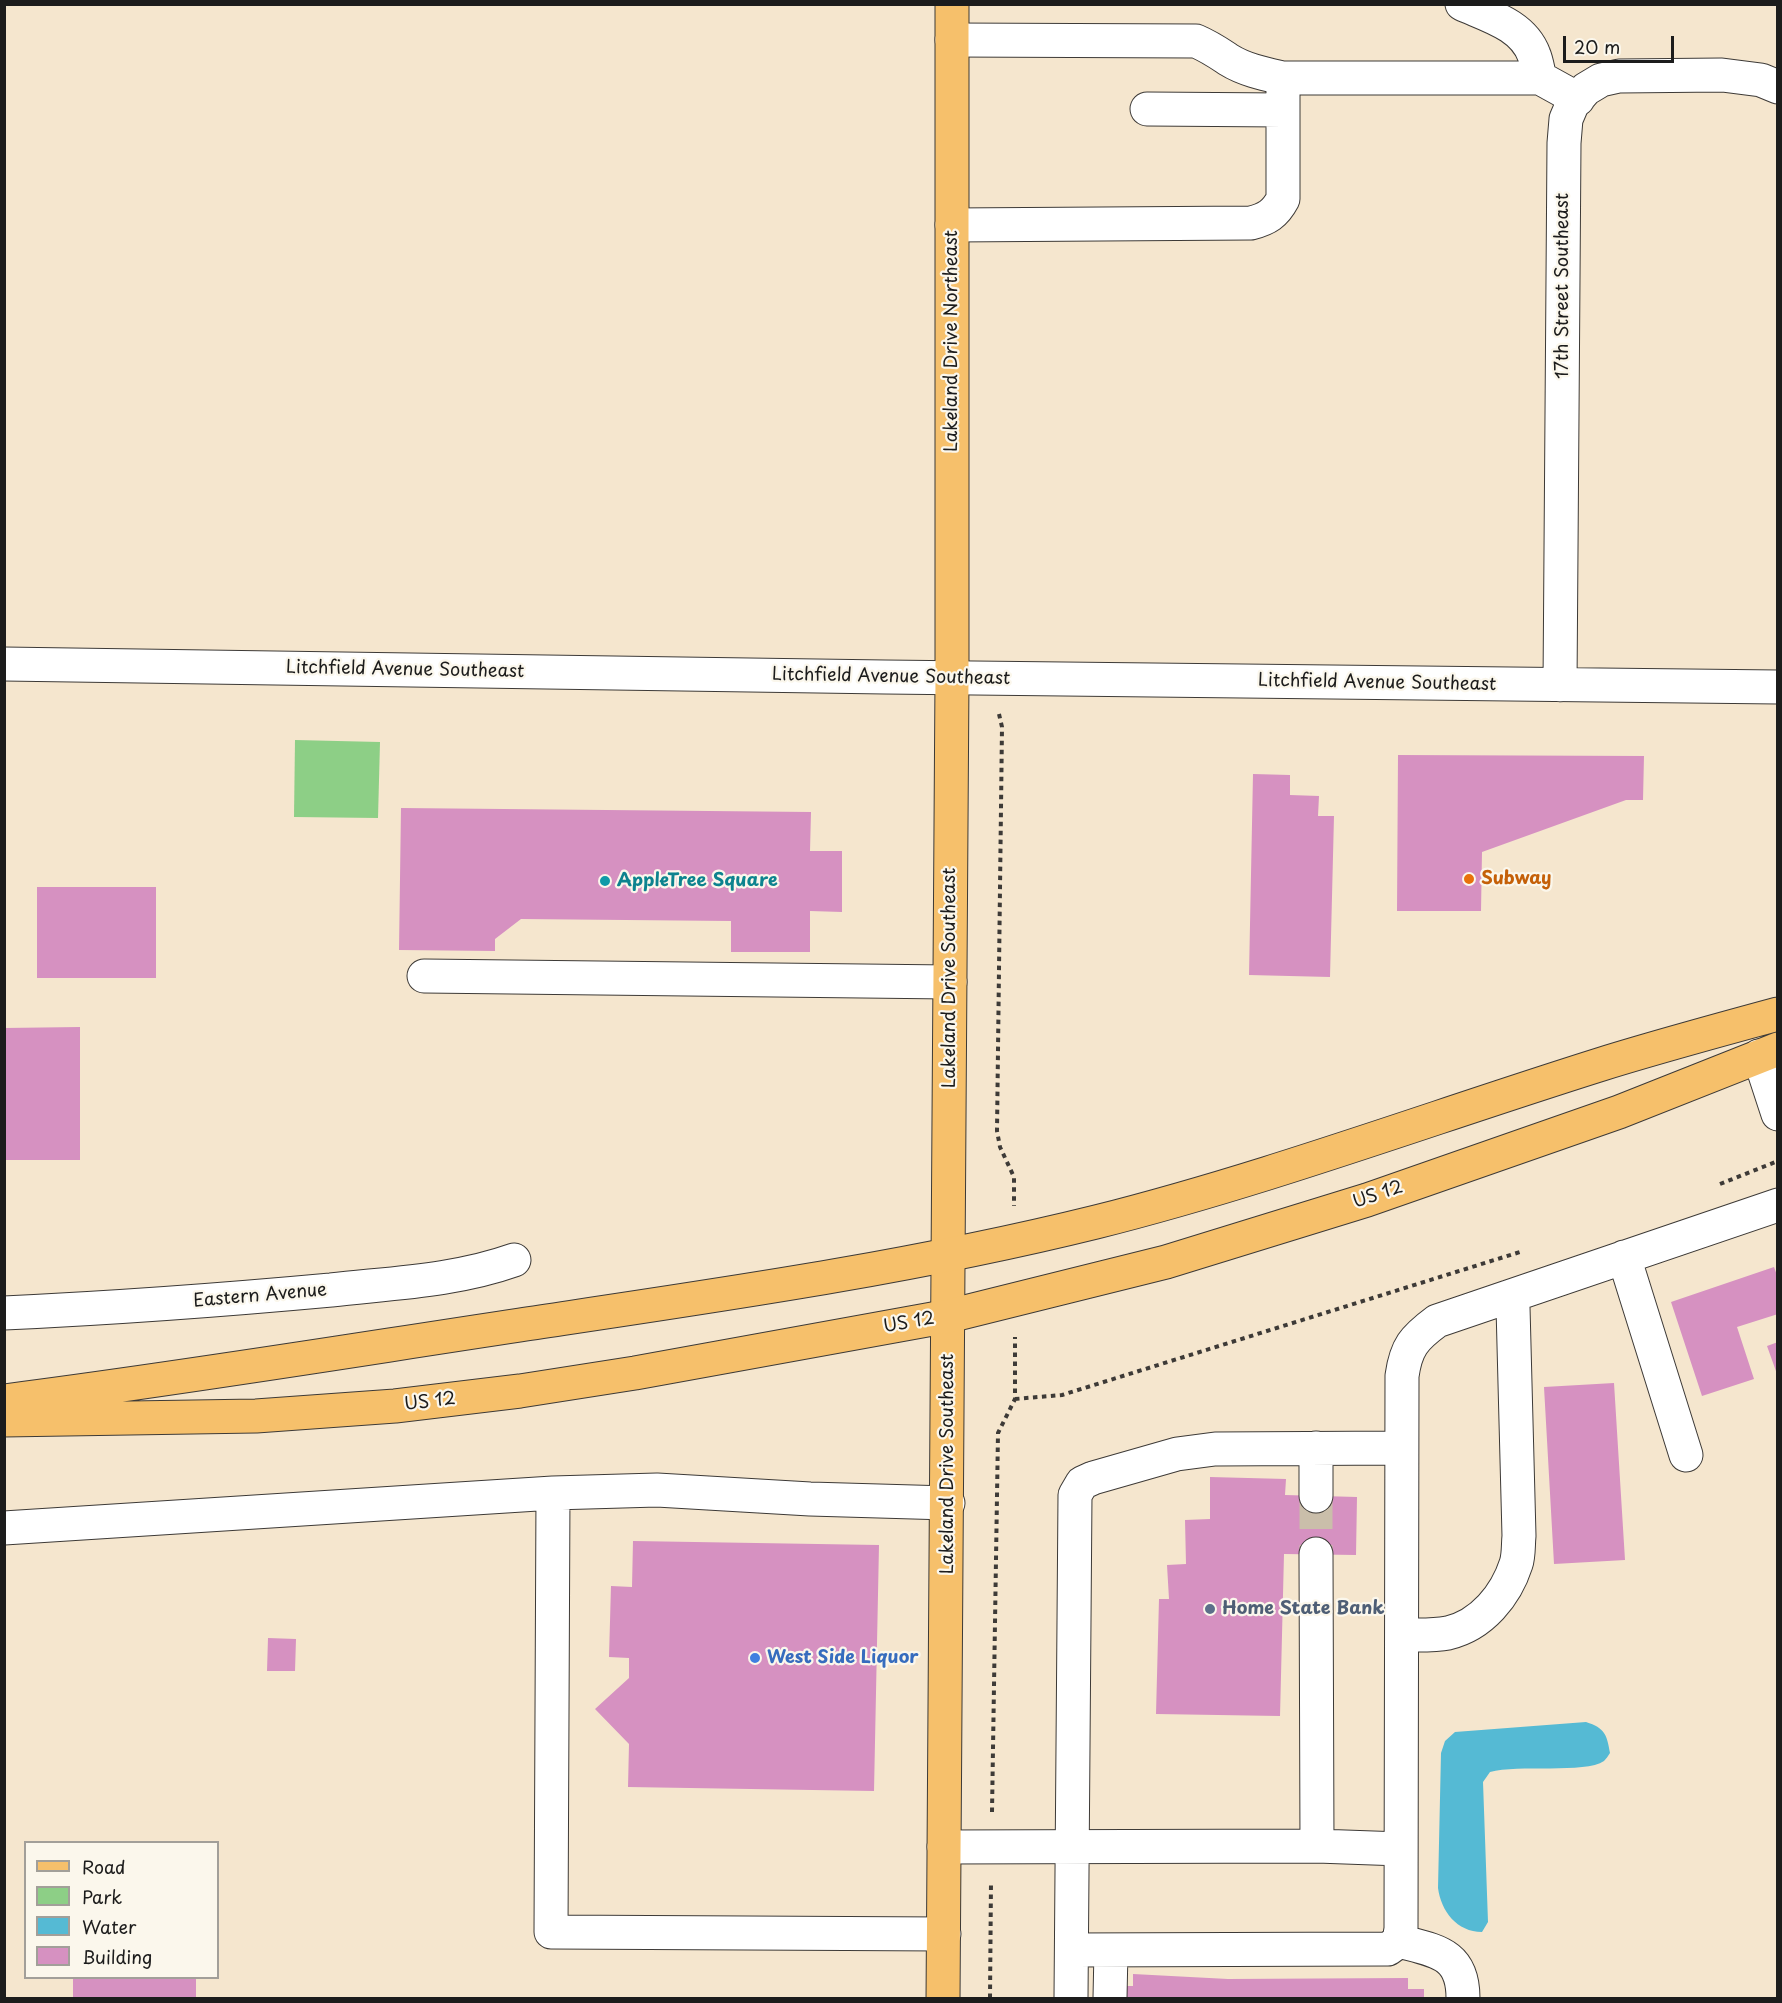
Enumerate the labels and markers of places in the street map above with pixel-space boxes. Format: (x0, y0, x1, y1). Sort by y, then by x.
place label: Subway (1481, 868, 1551, 890)
place label: AppleTree Square (617, 870, 778, 892)
marker: Subway (1462, 872, 1476, 886)
marker: AppleTree Square (598, 874, 612, 888)
place label: Home State Bank (1222, 1598, 1384, 1620)
marker: Home State Bank (1203, 1602, 1217, 1616)
place label: West Side Liquor (767, 1647, 919, 1669)
marker: West Side Liquor (748, 1651, 762, 1665)

